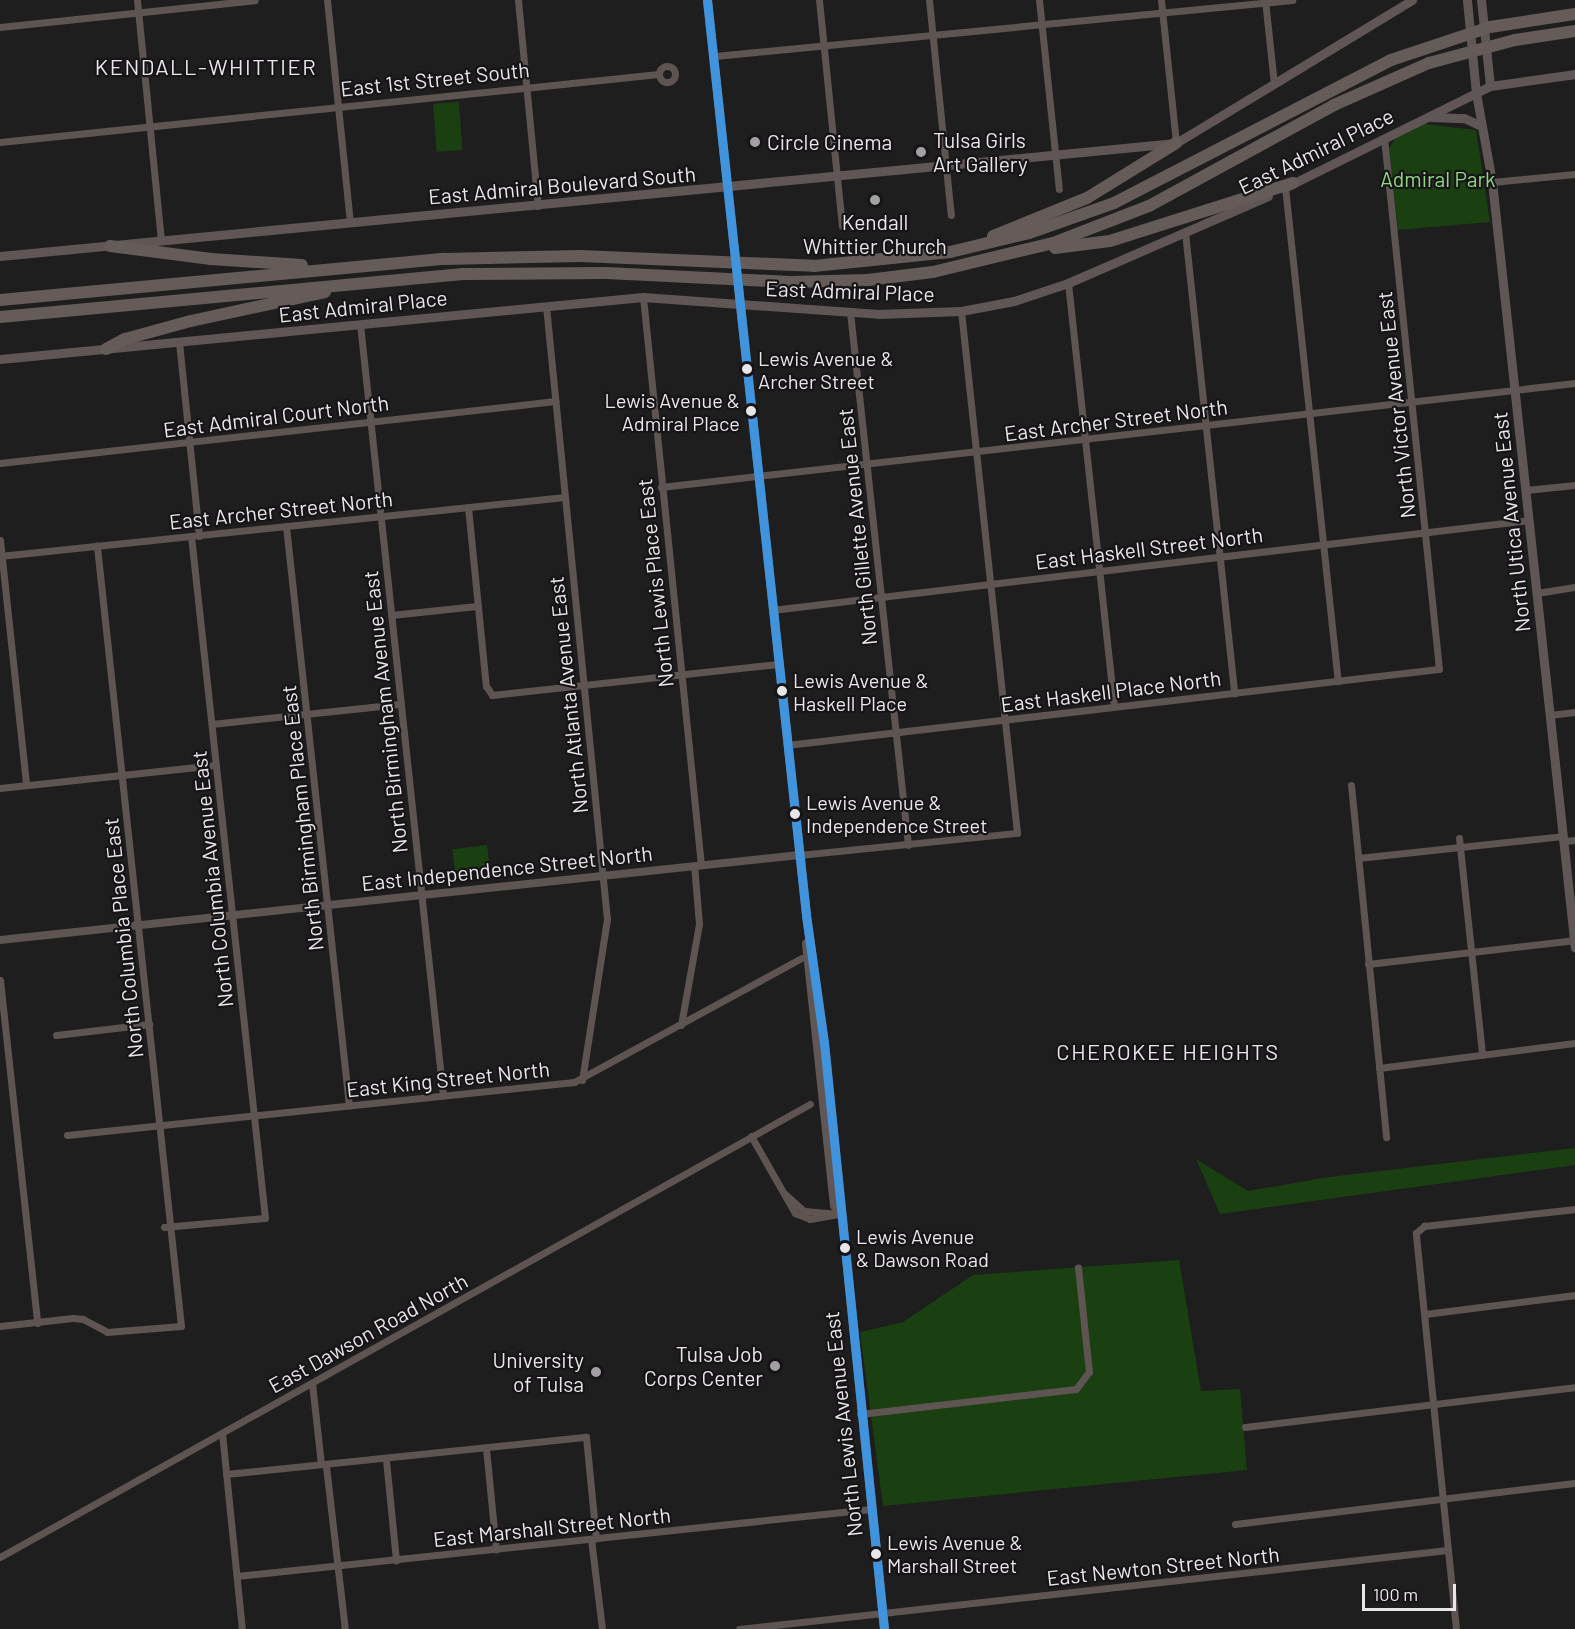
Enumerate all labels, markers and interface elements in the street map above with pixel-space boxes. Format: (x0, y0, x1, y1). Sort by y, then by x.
district label: KENDALL-WHITTIER (95, 54, 317, 80)
street label: East 1st Street South (339, 57, 531, 101)
street label: East Admiral Place (1234, 103, 1398, 199)
place label: Tulsa Girls Art Gallery (933, 127, 1028, 177)
place label: Circle Cinema (767, 129, 892, 155)
marker: Circle Cinema (748, 135, 762, 149)
marker: Tulsa Girls Art Gallery (914, 145, 928, 159)
street label: East Admiral Boulevard South (427, 161, 697, 209)
park label: Admiral Park (1380, 166, 1496, 192)
marker: Kendall Whittier Church (868, 193, 882, 207)
place label: Kendall Whittier Church (803, 209, 947, 259)
street label: East Admiral Place (765, 275, 935, 307)
street label: East Admiral Place (277, 285, 449, 327)
street label: North Victor Avenue East (1372, 290, 1420, 520)
place label: Lewis Avenue & Archer Street (758, 346, 894, 393)
marker: Lewis Avenue & Archer Street (741, 363, 753, 375)
place label: Lewis Avenue & Admiral Place (604, 388, 740, 435)
street label: East Admiral Court North (162, 390, 390, 442)
street label: East Archer Street North (1003, 394, 1229, 446)
marker: Lewis Avenue & Admiral Place (745, 405, 757, 417)
street label: North Gillette Avenue East (832, 407, 882, 647)
street label: North Utica Avenue East (1487, 411, 1535, 633)
street label: North Lewis Place East (632, 477, 678, 689)
street label: East Archer Street North (168, 486, 394, 534)
street label: East Haskell Street North (1034, 522, 1264, 574)
street label: North Birmingham Avenue East (358, 570, 412, 854)
street label: North Atlanta Avenue East (543, 575, 593, 815)
street label: East Haskell Place North (999, 665, 1223, 717)
place label: Lewis Avenue & Haskell Place (793, 668, 929, 715)
street label: North Birmingham Place East (276, 684, 328, 952)
marker: Lewis Avenue & Haskell Place (776, 685, 788, 697)
street label: North Columbia Avenue East (186, 749, 238, 1009)
place label: Lewis Avenue & Independence Street (806, 790, 987, 837)
marker: Lewis Avenue & Independence Street (789, 808, 801, 820)
street label: North Columbia Place East (98, 817, 148, 1059)
street label: East Independence Street North (360, 840, 654, 896)
district label: CHEROKEE HEIGHTS (1056, 1039, 1280, 1065)
street label: East King Street North (345, 1056, 551, 1102)
place label: Lewis Avenue & Dawson Road (856, 1224, 989, 1271)
marker: Lewis Avenue & Dawson Road (839, 1242, 851, 1254)
street label: East Dawson Road North (264, 1268, 472, 1398)
street label: North Lewis Avenue East (819, 1310, 867, 1538)
place label: Tulsa Job Corps Center (644, 1341, 763, 1391)
place label: University of Tulsa (493, 1347, 584, 1397)
marker: Tulsa Job Corps Center (768, 1359, 782, 1373)
marker: University of Tulsa (589, 1365, 603, 1379)
street label: East Marshall Street North (432, 1502, 672, 1552)
place label: Lewis Avenue & Marshall Street (887, 1530, 1023, 1577)
street label: East Newton Street North (1045, 1541, 1281, 1591)
marker: Lewis Avenue & Marshall Street (870, 1548, 882, 1560)
scale bar (1365, 1572, 1460, 1610)
text: 100 m (1373, 1583, 1418, 1605)

